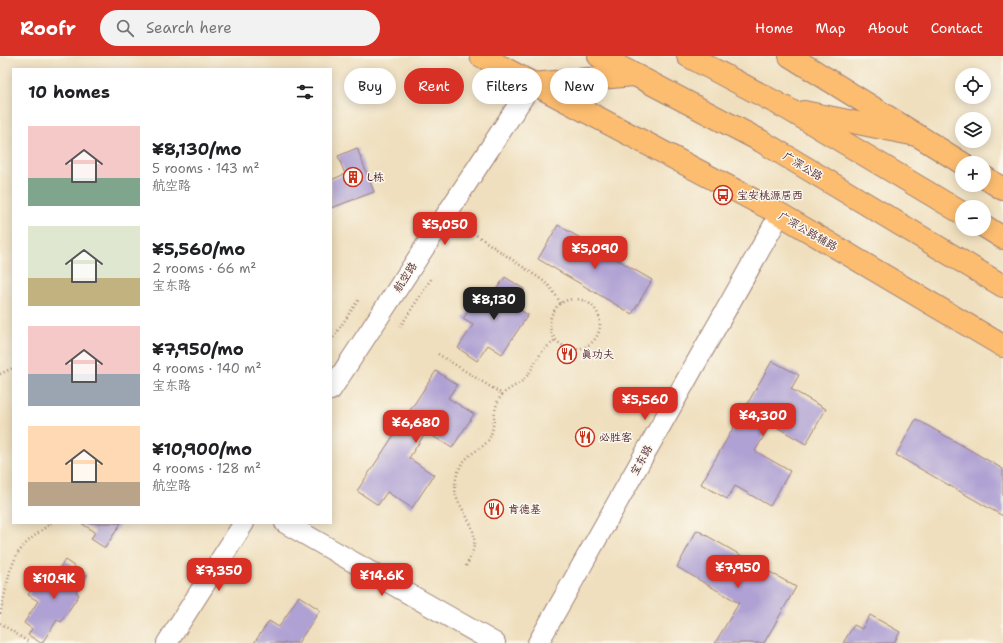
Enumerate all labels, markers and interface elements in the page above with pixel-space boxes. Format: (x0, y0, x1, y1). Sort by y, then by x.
search box (100, 10, 380, 46)
text: Roofr (20, 16, 76, 41)
icon: search (114, 17, 136, 39)
text: Search here (146, 18, 232, 38)
text: Home (755, 19, 794, 37)
text: Map (816, 19, 846, 37)
text: About (868, 19, 909, 37)
text: Contact (931, 19, 983, 37)
chip: Buy (344, 68, 396, 104)
chip: Rent (404, 68, 464, 104)
chip: Filters (472, 68, 542, 104)
chip: New (550, 68, 608, 104)
map controls (955, 68, 991, 236)
button: locate (955, 68, 991, 104)
text: 10 homes (28, 81, 110, 103)
icon: filters (294, 81, 316, 103)
button: layers (955, 112, 991, 148)
text: ¥8,130/mo (152, 138, 242, 160)
icon: home (60, 142, 108, 190)
street label: 广深公路 (780, 149, 825, 184)
button: + (955, 156, 991, 192)
text: 5 rooms · 143 m² (152, 160, 260, 177)
building icon: L栋 (342, 166, 364, 188)
place label: L栋 (367, 170, 384, 185)
text: 航空路 (152, 177, 191, 194)
bus stop icon: 宝安桃源居西 (712, 184, 734, 206)
place label: 宝安桃源居西 (737, 188, 803, 203)
button: − (955, 200, 991, 236)
street label: 广深公路辅路 (775, 208, 840, 254)
pin: ¥5,050 (412, 212, 478, 246)
text: ¥5,050 (422, 216, 468, 233)
pin: ¥5,090 (562, 236, 628, 270)
text: ¥5,560/mo (152, 238, 245, 260)
text: ¥5,090 (571, 240, 619, 257)
icon: home (60, 242, 108, 290)
street label: 航空路 (390, 259, 421, 295)
text: 2 rooms · 66 m² (152, 260, 256, 277)
text: 宝东路 (152, 277, 191, 294)
pin: ¥8,130 (461, 287, 527, 321)
text: ¥8,130 (472, 291, 516, 308)
text: ¥7,950/mo (152, 338, 244, 360)
icon: home (60, 342, 108, 390)
restaurant icon: 真功夫 (556, 343, 578, 365)
place label: 真功夫 (581, 347, 614, 362)
text: 4 rooms · 140 m² (152, 360, 261, 377)
text: 宝东路 (152, 377, 191, 394)
pin: ¥5,560 (612, 387, 678, 421)
text: ¥5,560 (622, 391, 668, 408)
pin: ¥4,300 (730, 403, 796, 437)
text: ¥4,300 (739, 407, 787, 424)
pin: ¥6,680 (383, 410, 449, 444)
text: ¥6,680 (392, 414, 440, 431)
restaurant icon: 必胜客 (574, 426, 596, 448)
place label: 必胜客 (599, 430, 632, 445)
text: ¥10,900/mo (152, 438, 252, 460)
icon: home (60, 442, 108, 490)
street label: 宝东路 (627, 442, 656, 478)
text: 4 rooms · 128 m² (152, 460, 261, 477)
text: 航空路 (152, 477, 191, 494)
restaurant icon: 肯德基 (483, 498, 505, 520)
place label: 肯德基 (508, 502, 541, 517)
pin: ¥7,950 (705, 555, 771, 589)
pin: ¥7,350 (186, 558, 252, 592)
text: ¥7,950 (715, 559, 761, 576)
text: ¥7,350 (196, 562, 242, 579)
pin: ¥14.6K (349, 563, 415, 597)
pin: ¥10.9K (21, 566, 87, 600)
text: ¥14.6K (360, 567, 404, 584)
text: ¥10.9K (33, 570, 75, 587)

